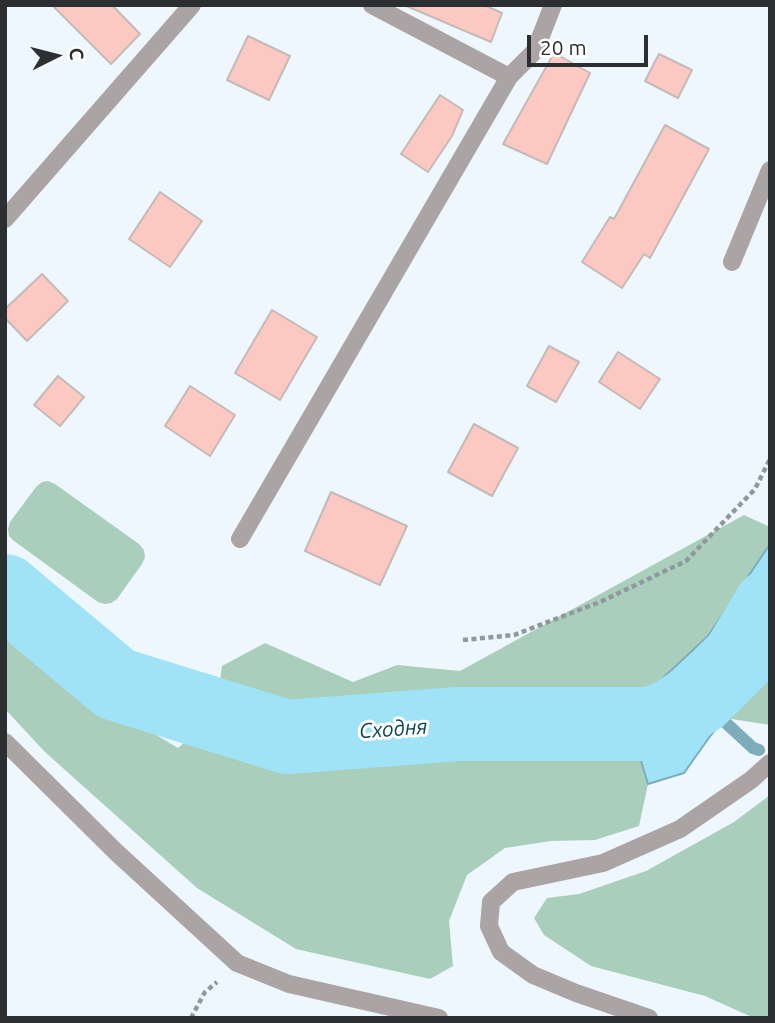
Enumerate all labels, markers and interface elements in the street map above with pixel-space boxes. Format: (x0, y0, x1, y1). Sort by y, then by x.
north arrow (21, 21, 91, 91)
scale bar (530, 21, 651, 65)
text: 20 m (540, 35, 587, 59)
text: С (65, 47, 88, 61)
water label: Сходня (358, 714, 428, 744)

